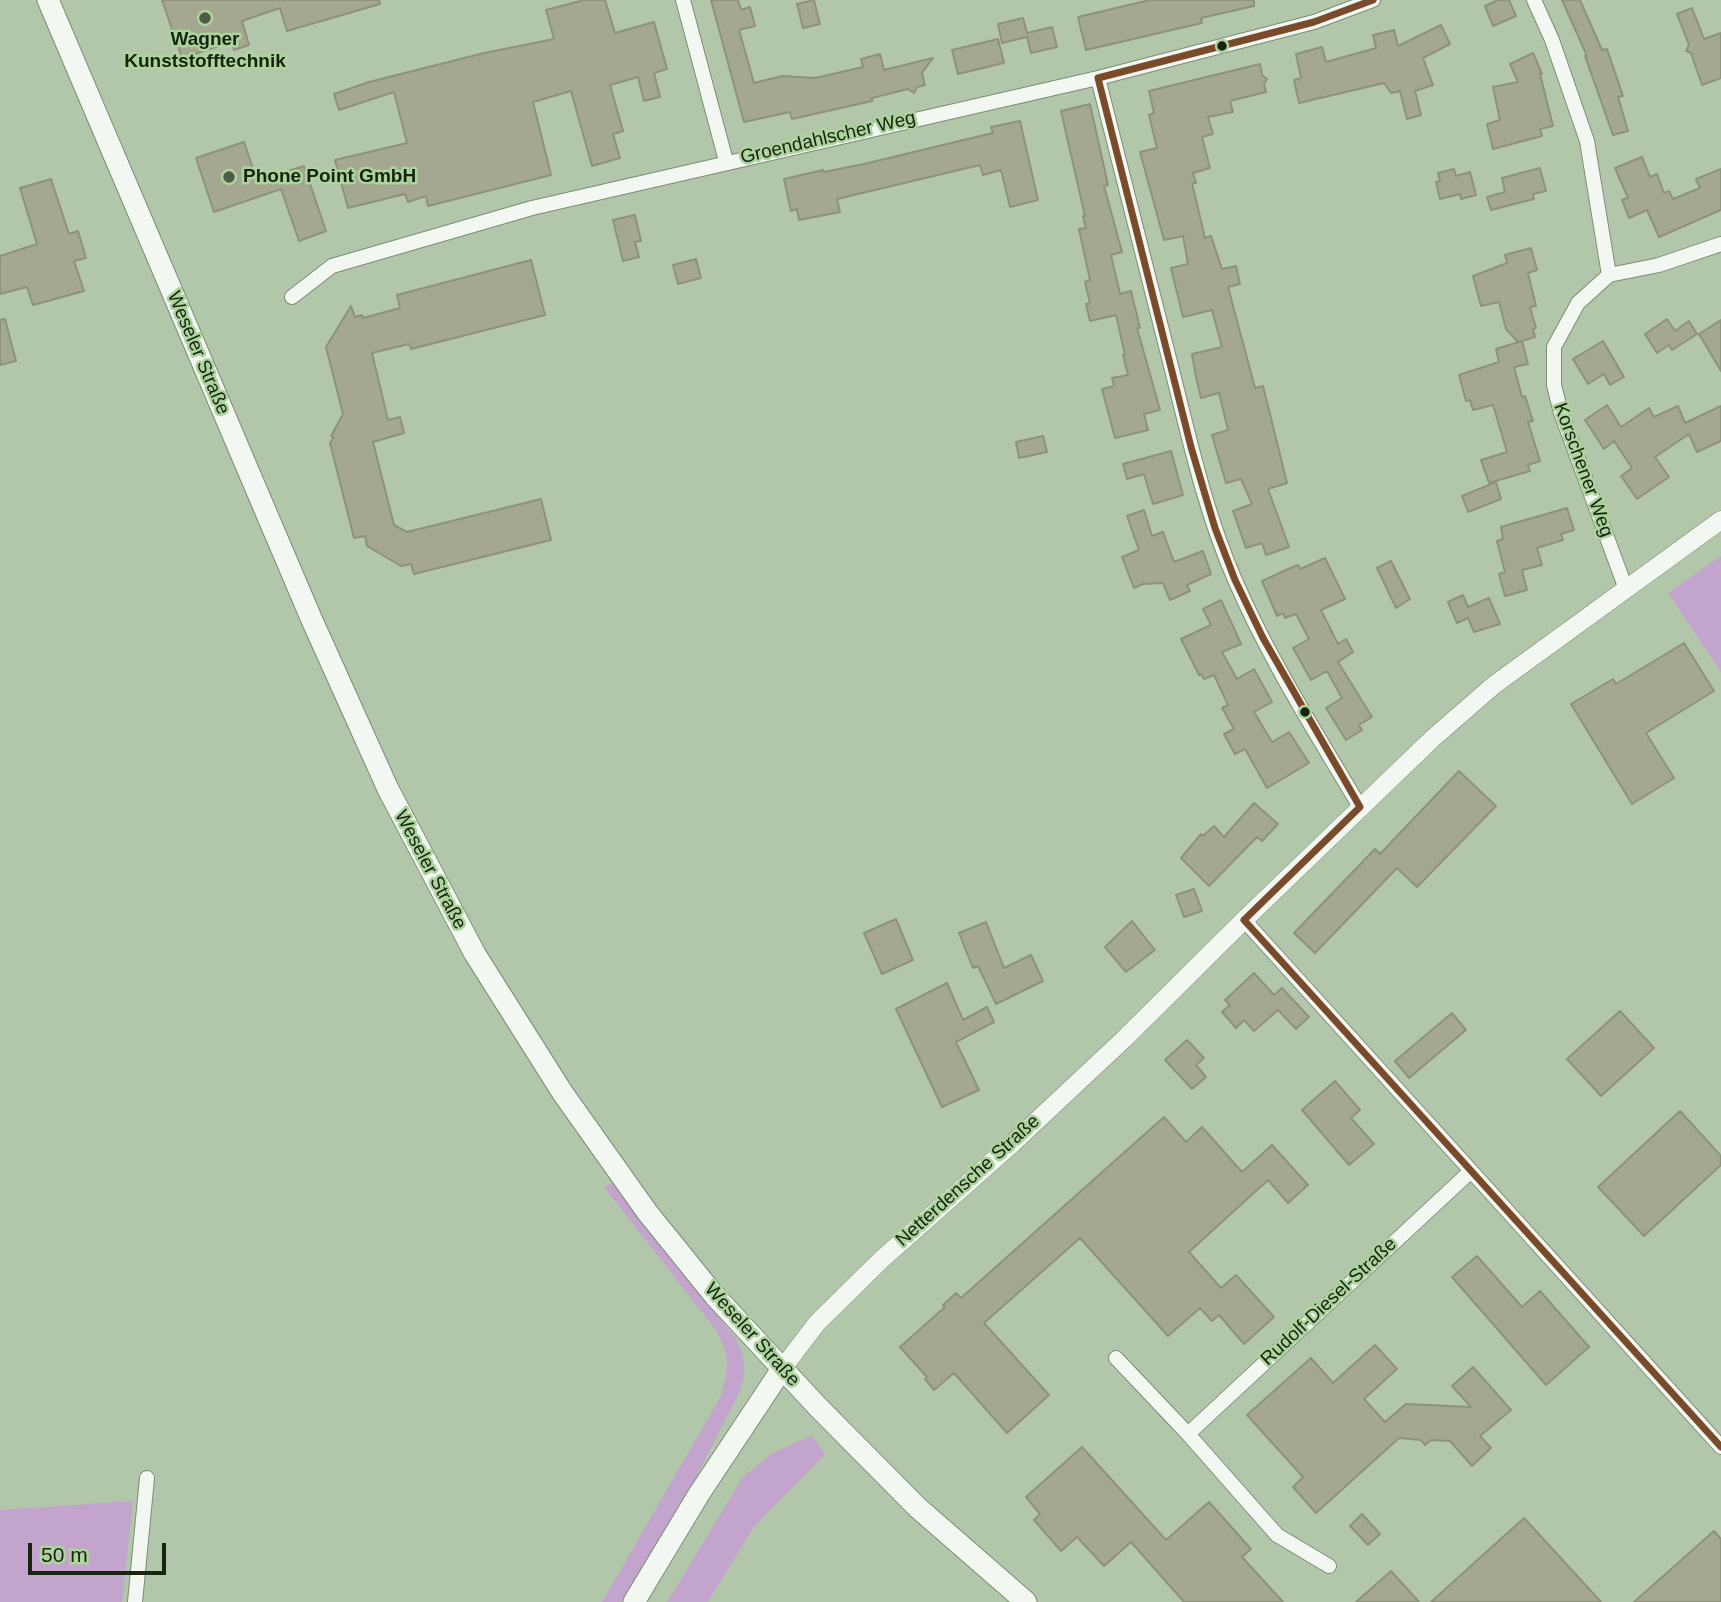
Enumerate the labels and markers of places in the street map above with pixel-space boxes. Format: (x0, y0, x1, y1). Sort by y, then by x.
marker: Wagner Kunststofftechnik (197, 10, 213, 26)
place label: Wagner Kunststofftechnik (124, 29, 286, 73)
unlabelled marker (1215, 39, 1229, 53)
place label: Phone Point GmbH (243, 166, 416, 188)
marker: Phone Point GmbH (221, 169, 237, 185)
unlabelled marker (1298, 705, 1312, 719)

